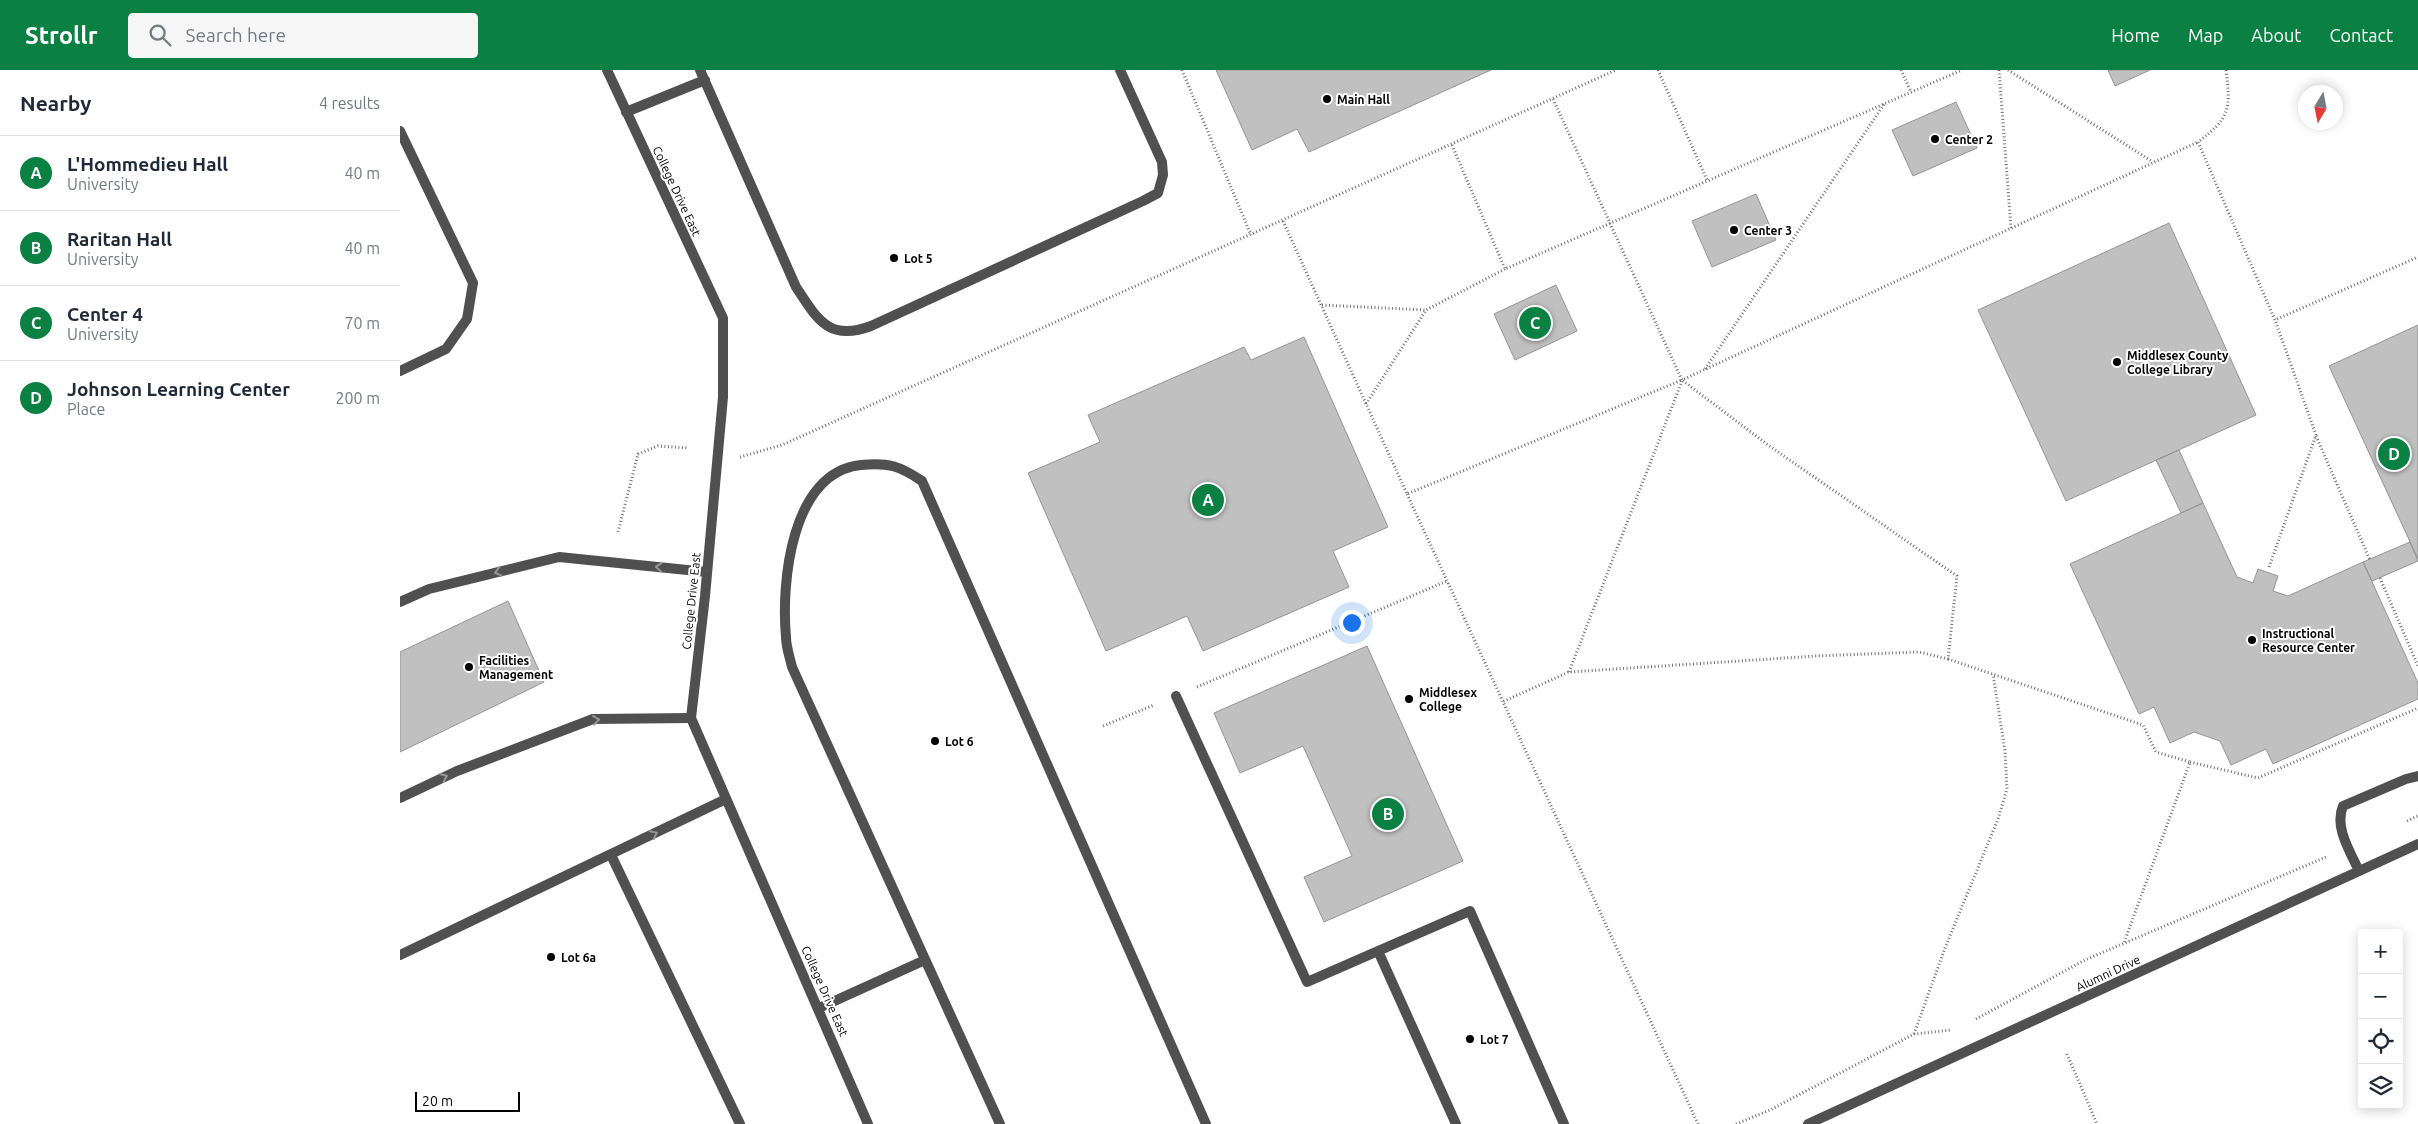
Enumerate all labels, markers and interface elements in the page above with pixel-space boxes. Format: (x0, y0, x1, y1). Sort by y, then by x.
search box (128, 13, 478, 58)
icon: search (146, 21, 174, 49)
text: Strollr (25, 22, 98, 49)
text: Search here (186, 24, 286, 46)
text: Home (2111, 25, 2160, 45)
text: Map (2188, 25, 2223, 45)
text: About (2251, 25, 2301, 45)
text: Contact (2329, 25, 2393, 45)
north arrow (2298, 85, 2343, 130)
text: Nearby (20, 91, 91, 115)
marker: Main Hall (1321, 93, 1333, 105)
place label: Main Hall (1337, 93, 1390, 106)
text: 4 results (319, 94, 380, 112)
marker: Center 2 (1929, 133, 1941, 145)
place label: Center 2 (1945, 133, 1993, 146)
street label: College Drive East (651, 144, 704, 238)
text: L'Hommedieu Hall (67, 153, 228, 175)
text: A (30, 164, 42, 182)
text: 40 m (344, 164, 380, 182)
text: University (67, 175, 138, 193)
marker: Center 3 (1728, 224, 1740, 236)
place label: Center 3 (1744, 224, 1792, 237)
text: Raritan Hall (67, 228, 172, 250)
text: B (31, 239, 41, 257)
text: 40 m (344, 239, 380, 257)
text: University (67, 250, 138, 268)
marker: Lot 5 (888, 252, 900, 264)
place label: Lot 5 (904, 252, 933, 265)
text: Center 4 (67, 303, 143, 325)
pin: C (1519, 304, 1551, 342)
text: C (31, 314, 41, 332)
text: 70 m (344, 314, 380, 332)
text: University (67, 325, 138, 343)
place label: Middlesex County College Library (2127, 349, 2229, 376)
marker: Middlesex County College Library (2111, 356, 2123, 368)
text: Johnson Learning Center (67, 378, 290, 400)
text: D (30, 389, 42, 407)
text: 200 m (335, 389, 380, 407)
text: Place (67, 400, 105, 418)
pin: D (2378, 435, 2410, 473)
pin: A (1192, 481, 1224, 519)
street label: College Drive East (679, 552, 703, 650)
one-way arrow (654, 562, 662, 573)
one-way arrow (494, 566, 503, 577)
your location (1339, 610, 1365, 636)
place label: Instructional Resource Center (2262, 627, 2355, 654)
marker: Instructional Resource Center (2246, 634, 2258, 646)
place label: Facilities Management (479, 654, 553, 681)
marker: Facilities Management (463, 661, 475, 673)
place label: Middlesex College (1419, 686, 1478, 713)
marker: Middlesex College (1403, 693, 1415, 705)
one-way arrow (592, 715, 600, 726)
marker: Lot 6 (929, 735, 941, 747)
place label: Lot 6 (945, 735, 974, 748)
one-way arrow (439, 773, 448, 783)
pin: B (1372, 795, 1404, 833)
one-way arrow (649, 830, 658, 840)
map controls (2358, 929, 2403, 1109)
button: + (2358, 929, 2403, 974)
street label: College Drive East (799, 944, 851, 1038)
marker: Lot 6a (545, 951, 557, 963)
place label: Lot 6a (561, 951, 596, 964)
street label: Alumni Drive (2074, 953, 2142, 993)
button: − (2358, 974, 2403, 1019)
button: locate (2358, 1019, 2403, 1064)
marker: Lot 7 (1464, 1033, 1476, 1045)
place label: Lot 7 (1480, 1033, 1509, 1046)
button: layers (2358, 1064, 2403, 1109)
scale bar (415, 1089, 520, 1112)
text: 20 m (422, 1093, 453, 1109)

